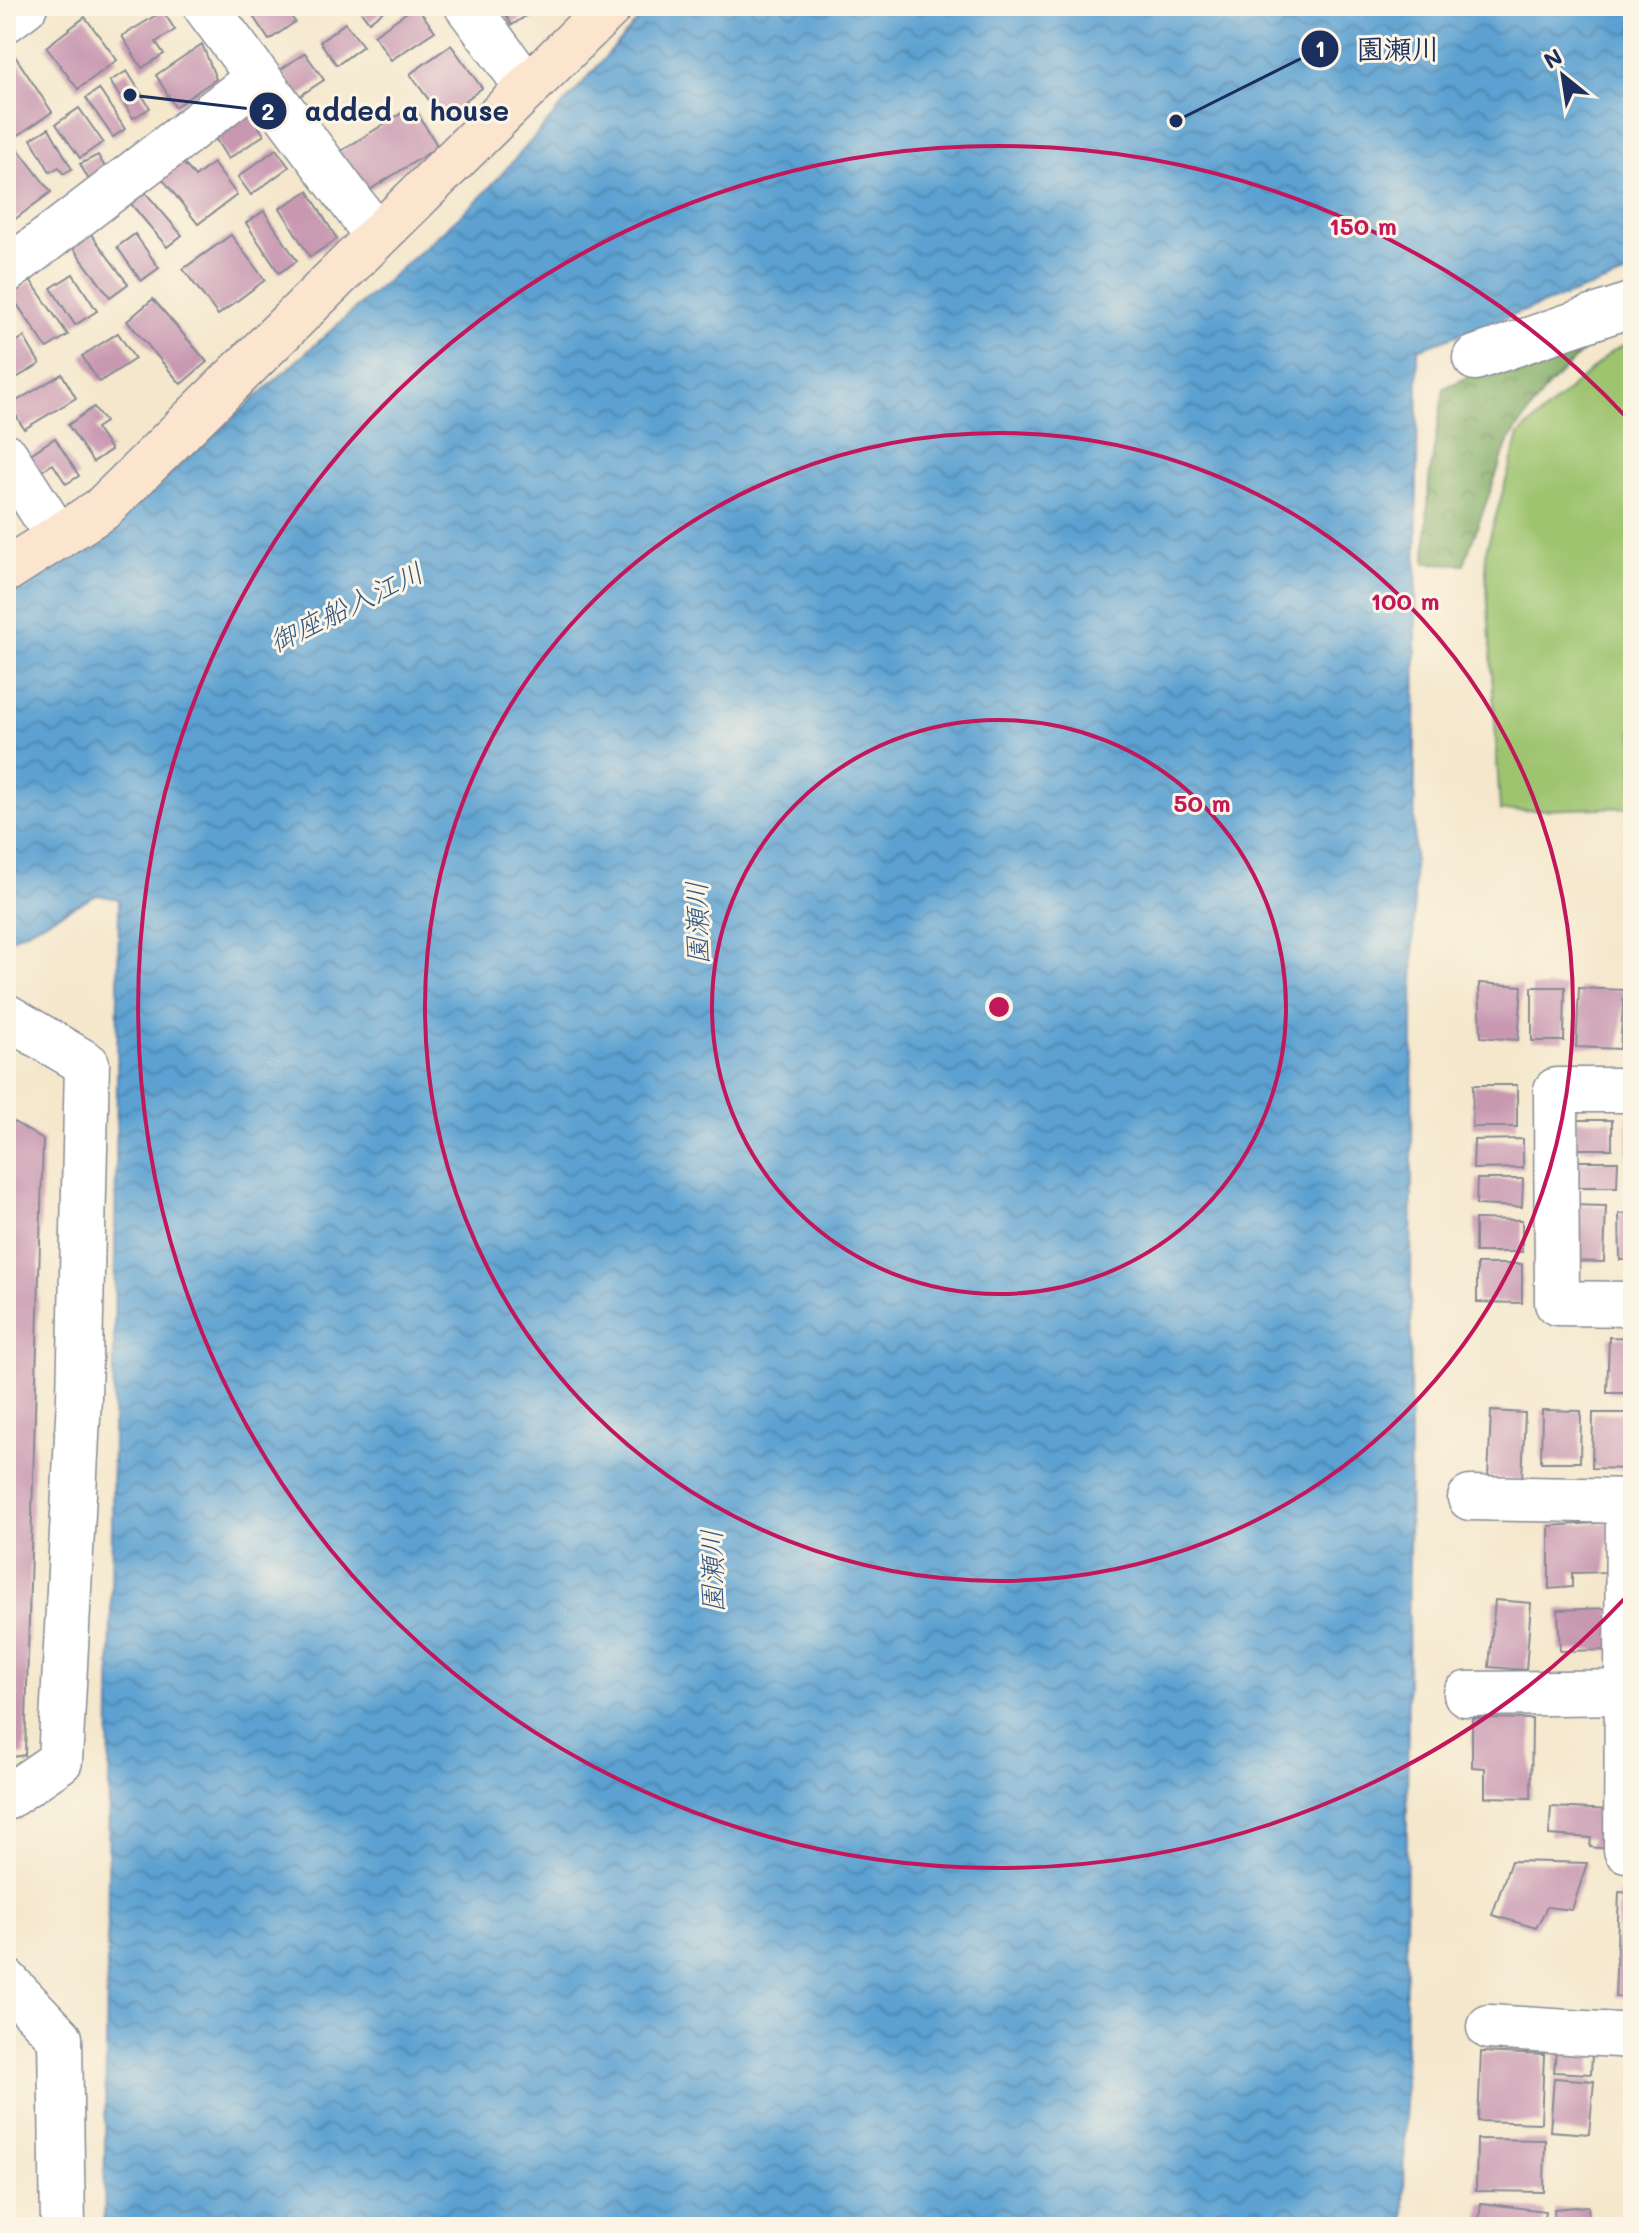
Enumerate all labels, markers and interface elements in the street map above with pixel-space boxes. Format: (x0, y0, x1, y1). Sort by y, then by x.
callout: 園瀬川 (1300, 23, 1456, 75)
text: 園瀬川 (1356, 30, 1440, 66)
text: 1 (1315, 32, 1325, 63)
north arrow (1523, 36, 1603, 116)
text: N (1538, 42, 1567, 75)
callout: added a house (248, 85, 525, 137)
text: added a house (305, 92, 509, 128)
text: 2 (261, 95, 275, 126)
text: 150 m (1329, 210, 1397, 241)
water label: 御座船入江川 (262, 553, 429, 659)
text: 100 m (1370, 585, 1440, 616)
text: 50 m (1173, 787, 1231, 818)
water label: 園瀬川 (677, 881, 715, 965)
centre of rings (985, 993, 1013, 1021)
water label: 園瀬川 (692, 1529, 730, 1613)

